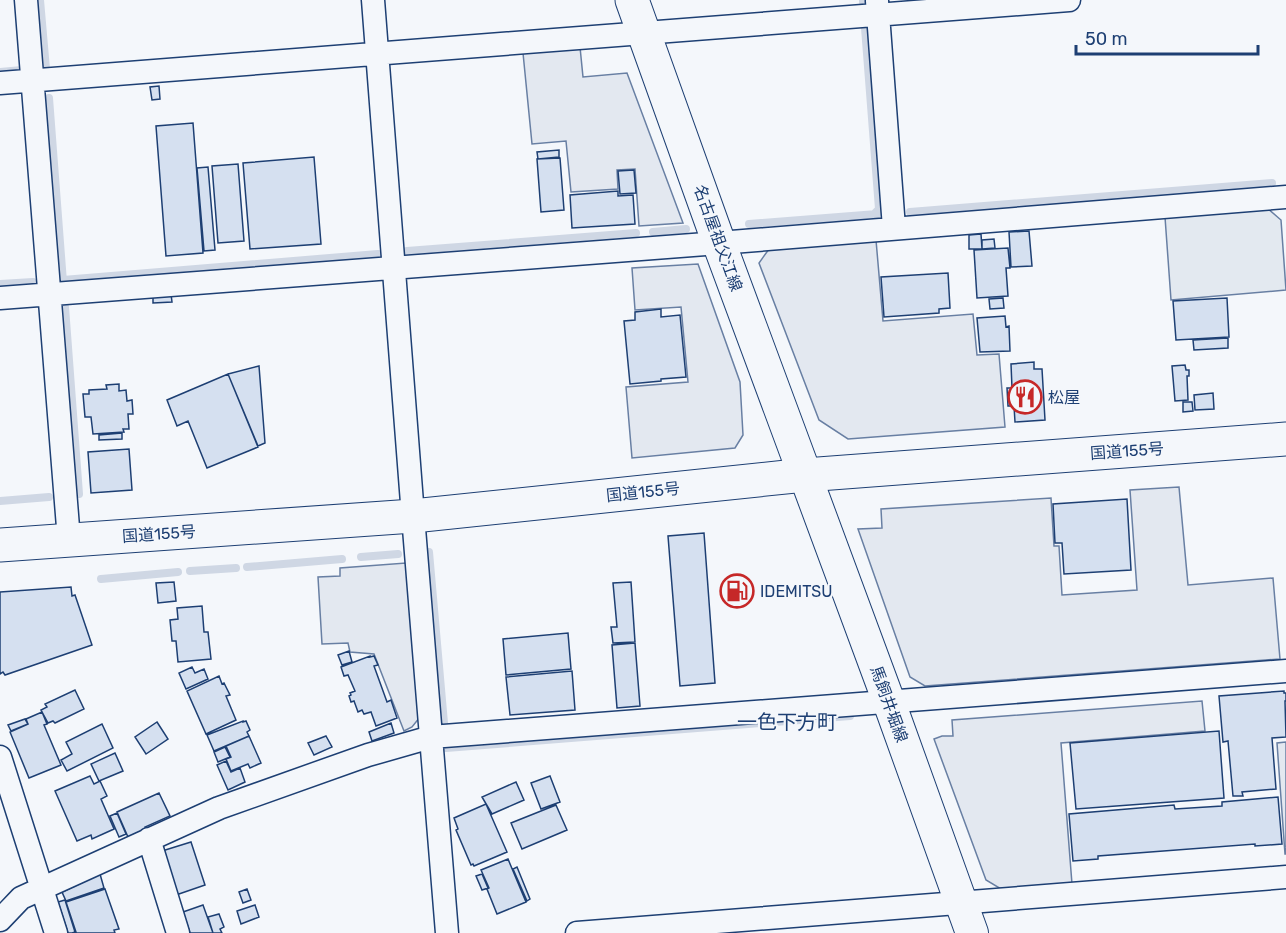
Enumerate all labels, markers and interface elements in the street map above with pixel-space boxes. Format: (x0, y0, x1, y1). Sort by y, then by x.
scale bar (1076, 18, 1258, 56)
text: 50 m (1085, 28, 1128, 50)
street label: 名古屋祖父江線 (690, 182, 746, 294)
restaurant icon: 松屋 (1007, 379, 1043, 415)
place label: 松屋 (1048, 388, 1080, 407)
street label: 国道155号 (1089, 439, 1165, 463)
street label: 国道155号 (605, 479, 681, 505)
street label: 国道155号 (121, 522, 197, 546)
fuel station icon: IDEMITSU (719, 573, 755, 609)
place label: IDEMITSU (760, 582, 833, 601)
street label: 馬飼井堀線 (866, 663, 912, 745)
district label: 一色下方町 (737, 710, 837, 734)

